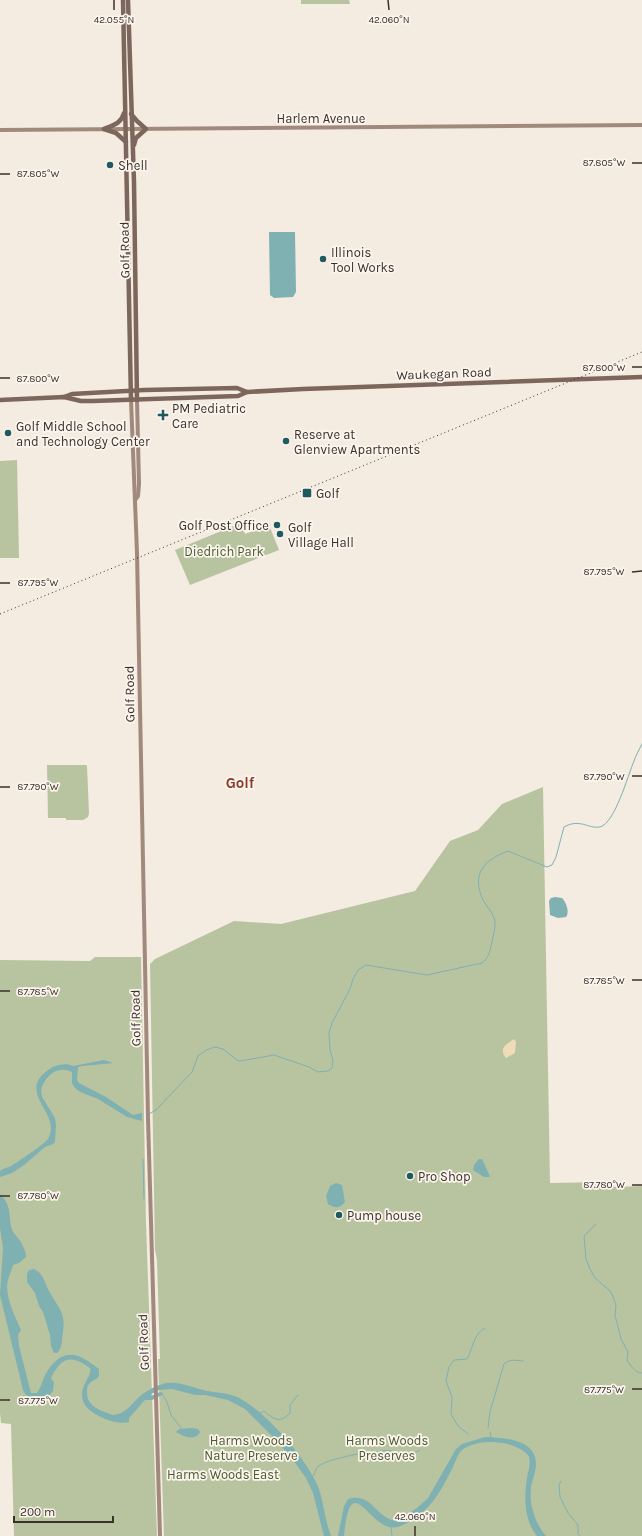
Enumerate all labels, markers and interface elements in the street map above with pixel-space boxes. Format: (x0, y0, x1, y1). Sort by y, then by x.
text: 42.055°N (94, 14, 134, 26)
text: 42.060°N (368, 14, 410, 26)
street label: Harlem Avenue (277, 111, 366, 126)
text: 87.805°W (583, 157, 625, 169)
place label: Shell (118, 158, 148, 173)
marker: Shell (105, 160, 115, 170)
text: 87.805°W (17, 168, 59, 180)
street label: Golf Road (117, 222, 132, 278)
place label: Illinois Tool Works (331, 245, 395, 275)
marker: Illinois Tool Works (318, 254, 328, 264)
text: 87.800°W (583, 362, 626, 374)
street label: Waukegan Road (396, 364, 492, 383)
text: 87.800°W (17, 373, 60, 385)
place label: PM Pediatric Care (172, 401, 246, 431)
marker: PM Pediatric Care (157, 409, 169, 421)
place label: Golf Middle School and Technology Center (16, 419, 150, 449)
place label: Reserve at Glenview Apartments (294, 427, 421, 457)
marker: Golf Middle School and Technology Center (3, 428, 13, 438)
marker: Reserve at Glenview Apartments (281, 436, 291, 446)
place label: Golf (316, 486, 340, 501)
marker: Golf (301, 487, 313, 499)
place label: Golf Post Office (179, 518, 269, 533)
marker: Golf Post Office (272, 520, 282, 530)
place label: Golf Village Hall (288, 520, 354, 550)
marker: Golf Village Hall (275, 529, 285, 539)
park label: Diedrich Park (184, 544, 264, 559)
text: 87.795°W (583, 566, 625, 578)
text: 87.795°W (17, 577, 59, 589)
street label: Golf Road (122, 666, 137, 722)
text: 87.790°W (583, 771, 625, 783)
district label: Golf (226, 774, 255, 792)
text: 87.790°W (17, 781, 59, 793)
text: 87.785°W (583, 975, 625, 987)
text: 87.785°W (17, 986, 59, 998)
street label: Golf Road (128, 990, 143, 1046)
place label: Pro Shop (418, 1169, 471, 1184)
marker: Pro Shop (405, 1171, 415, 1181)
text: 87.780°W (583, 1179, 625, 1191)
text: 87.780°W (17, 1190, 59, 1202)
place label: Pump house (347, 1208, 422, 1223)
marker: Pump house (334, 1210, 344, 1220)
street label: Golf Road (135, 1313, 152, 1371)
text: 87.775°W (584, 1384, 624, 1396)
text: 87.775°W (18, 1395, 58, 1407)
park label: Harms Woods Nature Preserve (204, 1433, 298, 1463)
park label: Harms Woods Preserves (346, 1433, 428, 1463)
park label: Harms Woods East (167, 1467, 279, 1482)
scale bar (14, 1498, 113, 1524)
text: 200 m (20, 1505, 55, 1519)
text: 42.060°N (394, 1511, 436, 1523)

